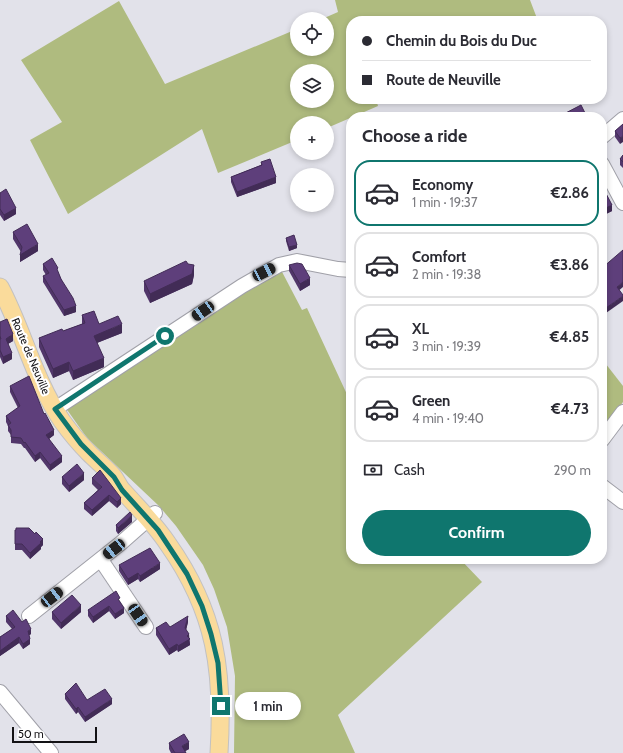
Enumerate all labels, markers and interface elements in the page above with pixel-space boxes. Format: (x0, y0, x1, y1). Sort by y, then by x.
map controls (290, 12, 334, 212)
button: locate (290, 12, 334, 56)
text: Chemin du Bois du Duc (386, 32, 537, 50)
button: layers (290, 64, 334, 108)
text: Route de Neuville (386, 71, 501, 89)
button: + (290, 116, 334, 160)
text: Choose a ride (362, 125, 467, 147)
button: − (290, 168, 334, 212)
icon: car (364, 175, 400, 211)
text: Economy (412, 176, 473, 194)
text: €2.86 (551, 184, 589, 202)
text: 1 min · 19:37 (412, 194, 477, 210)
icon: car (364, 247, 400, 283)
text: Comfort (412, 248, 466, 266)
text: €3.86 (550, 256, 589, 274)
car (251, 261, 277, 283)
text: 2 min · 19:38 (412, 266, 481, 282)
car (190, 299, 216, 323)
street label: Route de Neuville (9, 316, 54, 397)
icon: car (364, 319, 400, 355)
text: XL (412, 320, 429, 338)
route start (156, 327, 174, 345)
text: €4.85 (550, 328, 589, 346)
text: 3 min · 19:39 (412, 338, 481, 354)
icon: car (364, 391, 400, 427)
text: Green (412, 392, 450, 410)
text: €4.73 (551, 400, 589, 418)
text: 4 min · 19:40 (412, 410, 484, 426)
icon: cash (362, 459, 384, 481)
text: Cash (394, 461, 425, 479)
text: 290 m (553, 462, 591, 478)
button: Confirm (362, 510, 591, 556)
car (101, 537, 127, 561)
car (39, 585, 65, 609)
car (126, 602, 150, 628)
callout: 1 min (235, 692, 301, 720)
route end (212, 697, 230, 715)
text: 1 min (253, 698, 283, 714)
scale bar (12, 725, 97, 744)
text: 50 m (18, 727, 44, 741)

